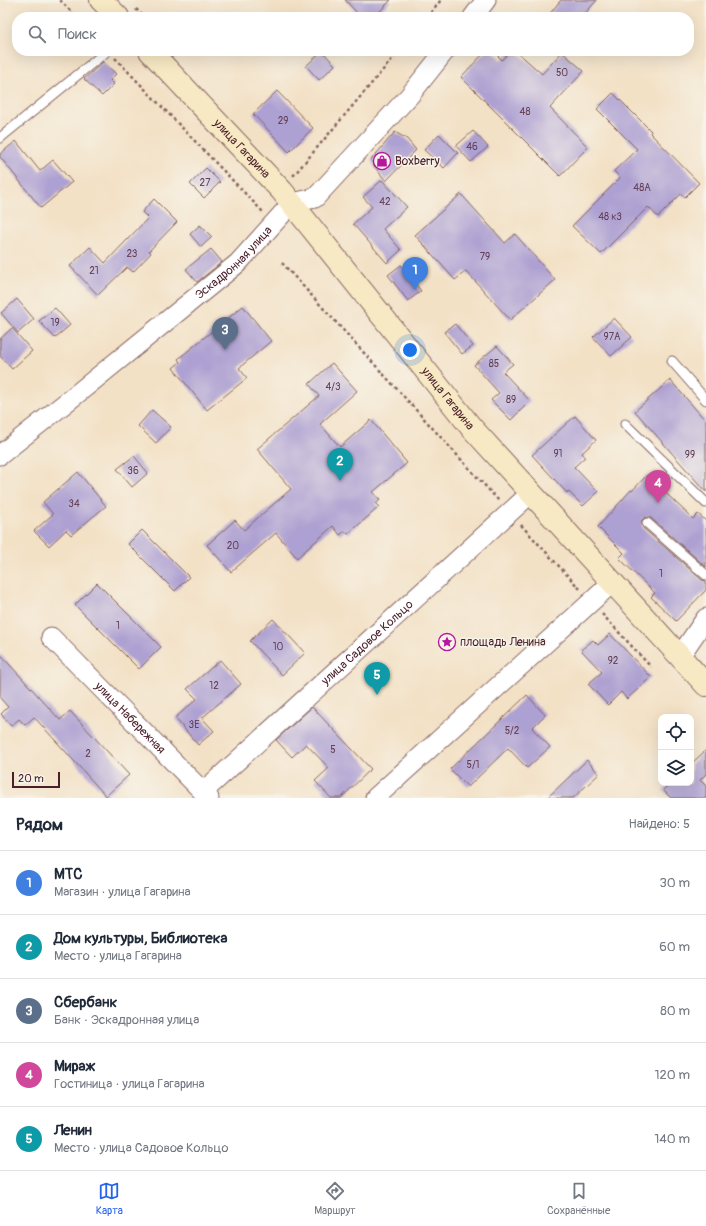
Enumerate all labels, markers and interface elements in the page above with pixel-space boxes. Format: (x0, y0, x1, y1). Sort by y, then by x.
search box (12, 12, 694, 56)
icon: search (26, 23, 48, 45)
text: Поиск (58, 25, 97, 44)
house number: 50 (556, 67, 568, 79)
house number: 48 (520, 106, 530, 118)
street label: улица Гагарина (210, 115, 274, 182)
house number: 29 (278, 115, 288, 127)
house number: 46 (466, 141, 478, 153)
shop icon: Boxberry (372, 151, 392, 171)
place label: Boxberry (395, 154, 440, 169)
house number: 27 (200, 177, 211, 189)
house number: 48А (633, 182, 651, 194)
house number: 42 (379, 196, 391, 208)
house number: 48 к3 (598, 211, 622, 223)
street label: Эскадронная улица (192, 223, 275, 302)
house number: 23 (127, 248, 138, 260)
house number: 79 (480, 251, 490, 263)
pin: 1 (402, 257, 428, 290)
house number: 21 (89, 265, 99, 277)
house number: 19 (50, 317, 60, 329)
pin: 3 (212, 317, 238, 350)
house number: 97А (604, 331, 621, 343)
your location (400, 340, 420, 360)
house number: 85 (489, 358, 499, 370)
street label: улица Гагарина (418, 363, 478, 433)
house number: 4/3 (326, 381, 341, 393)
house number: 89 (506, 394, 516, 406)
pin: 2 (327, 448, 353, 481)
house number: 91 (553, 448, 563, 460)
house number: 99 (685, 449, 695, 461)
house number: 36 (127, 465, 139, 477)
pin: 4 (645, 470, 671, 503)
house number: 34 (68, 498, 80, 510)
house number: 20 (227, 540, 239, 552)
house number: 1 (659, 568, 663, 580)
street label: улица Садовое Кольцо (317, 596, 417, 689)
house number: 1 (116, 620, 120, 632)
place icon: площадь Ленина (437, 632, 457, 652)
place label: площадь Ленина (460, 635, 546, 650)
house number: 10 (273, 641, 284, 653)
house number: 92 (608, 655, 619, 667)
pin: 5 (364, 662, 390, 695)
street label: улица Набережная (91, 678, 169, 757)
house number: 12 (209, 680, 219, 692)
map controls (658, 714, 694, 786)
button: locate (658, 714, 694, 750)
house number: 3Е (189, 719, 199, 731)
house number: 5/2 (505, 725, 520, 737)
house number: 5 (330, 744, 336, 756)
house number: 2 (85, 748, 91, 760)
button: layers (658, 750, 694, 786)
house number: 5/1 (467, 759, 480, 771)
scale bar (12, 770, 60, 789)
text: 20 m (18, 772, 44, 785)
text: Рядом (16, 814, 63, 835)
text: Найдено: 5 (628, 816, 690, 832)
text: МТС (54, 865, 82, 884)
text: 1 (26, 875, 32, 891)
text: 30 m (660, 875, 690, 891)
text: Магазин · улица Гагарина (54, 884, 191, 900)
text: Дом культуры, Библиотека (54, 929, 227, 948)
text: 2 (25, 939, 33, 955)
text: 60 m (659, 939, 690, 955)
text: Место · улица Гагарина (54, 948, 182, 964)
text: Сбербанк (54, 993, 117, 1012)
text: 3 (25, 1003, 33, 1019)
text: 80 m (660, 1003, 690, 1019)
text: Банк · Эскадронная улица (54, 1012, 199, 1028)
text: Мираж (54, 1057, 95, 1076)
text: 4 (25, 1067, 33, 1083)
text: 120 m (654, 1067, 690, 1083)
text: Гостиница · улица Гагарина (54, 1076, 205, 1092)
text: Ленин (54, 1121, 92, 1140)
text: 5 (25, 1131, 33, 1147)
text: 140 m (654, 1131, 690, 1147)
text: Место · улица Садовое Кольцо (54, 1140, 229, 1156)
tab: Карта (96, 1180, 123, 1217)
tab: Маршрут (314, 1180, 356, 1217)
tab: Сохранённые (547, 1180, 610, 1217)

